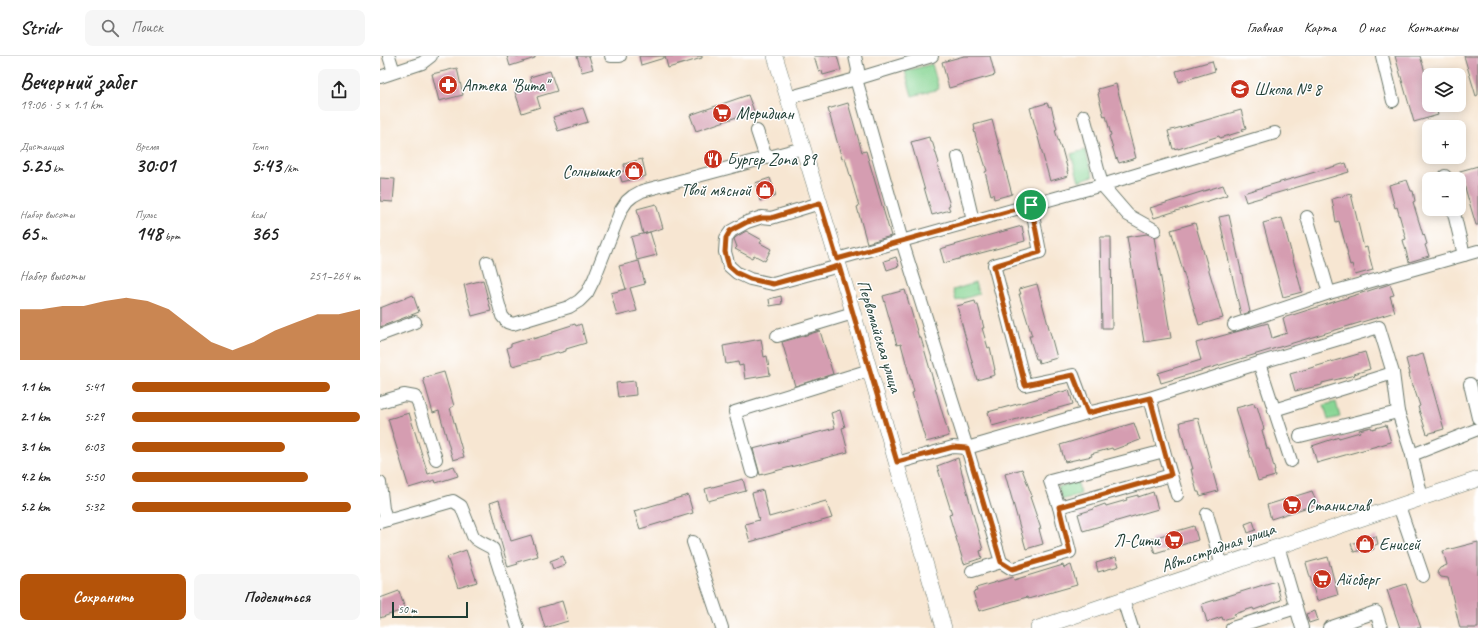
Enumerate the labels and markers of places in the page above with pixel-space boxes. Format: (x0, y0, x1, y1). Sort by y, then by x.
pharmacy icon: Аптека "Вита" (437, 74, 459, 96)
place label: Аптека "Вита" (462, 75, 553, 96)
school or university icon: Школа № 8 (1229, 78, 1251, 100)
place label: Школа № 8 (1254, 79, 1324, 100)
supermarket icon: Меридиан (711, 102, 733, 124)
place label: Меридиан (736, 103, 795, 124)
restaurant icon: Бургер Zona 89 (702, 148, 724, 170)
place label: Бургер Zona 89 (727, 149, 818, 170)
shop icon: Солнышко (623, 160, 645, 182)
place label: Солнышко (562, 161, 621, 182)
shop icon: Твой мясной (754, 179, 776, 201)
place label: Твой мясной (681, 180, 752, 201)
pin (1014, 188, 1048, 222)
supermarket icon: Станислав (1281, 494, 1303, 516)
place label: Станислав (1306, 495, 1372, 516)
supermarket icon: Л-Сити (1163, 529, 1185, 551)
place label: Л-Сити (1114, 530, 1161, 551)
shop icon: Енисей (1354, 533, 1376, 555)
place label: Енисей (1379, 534, 1421, 555)
supermarket icon: Айсберг (1311, 568, 1333, 590)
place label: Айсберг (1336, 569, 1381, 590)

